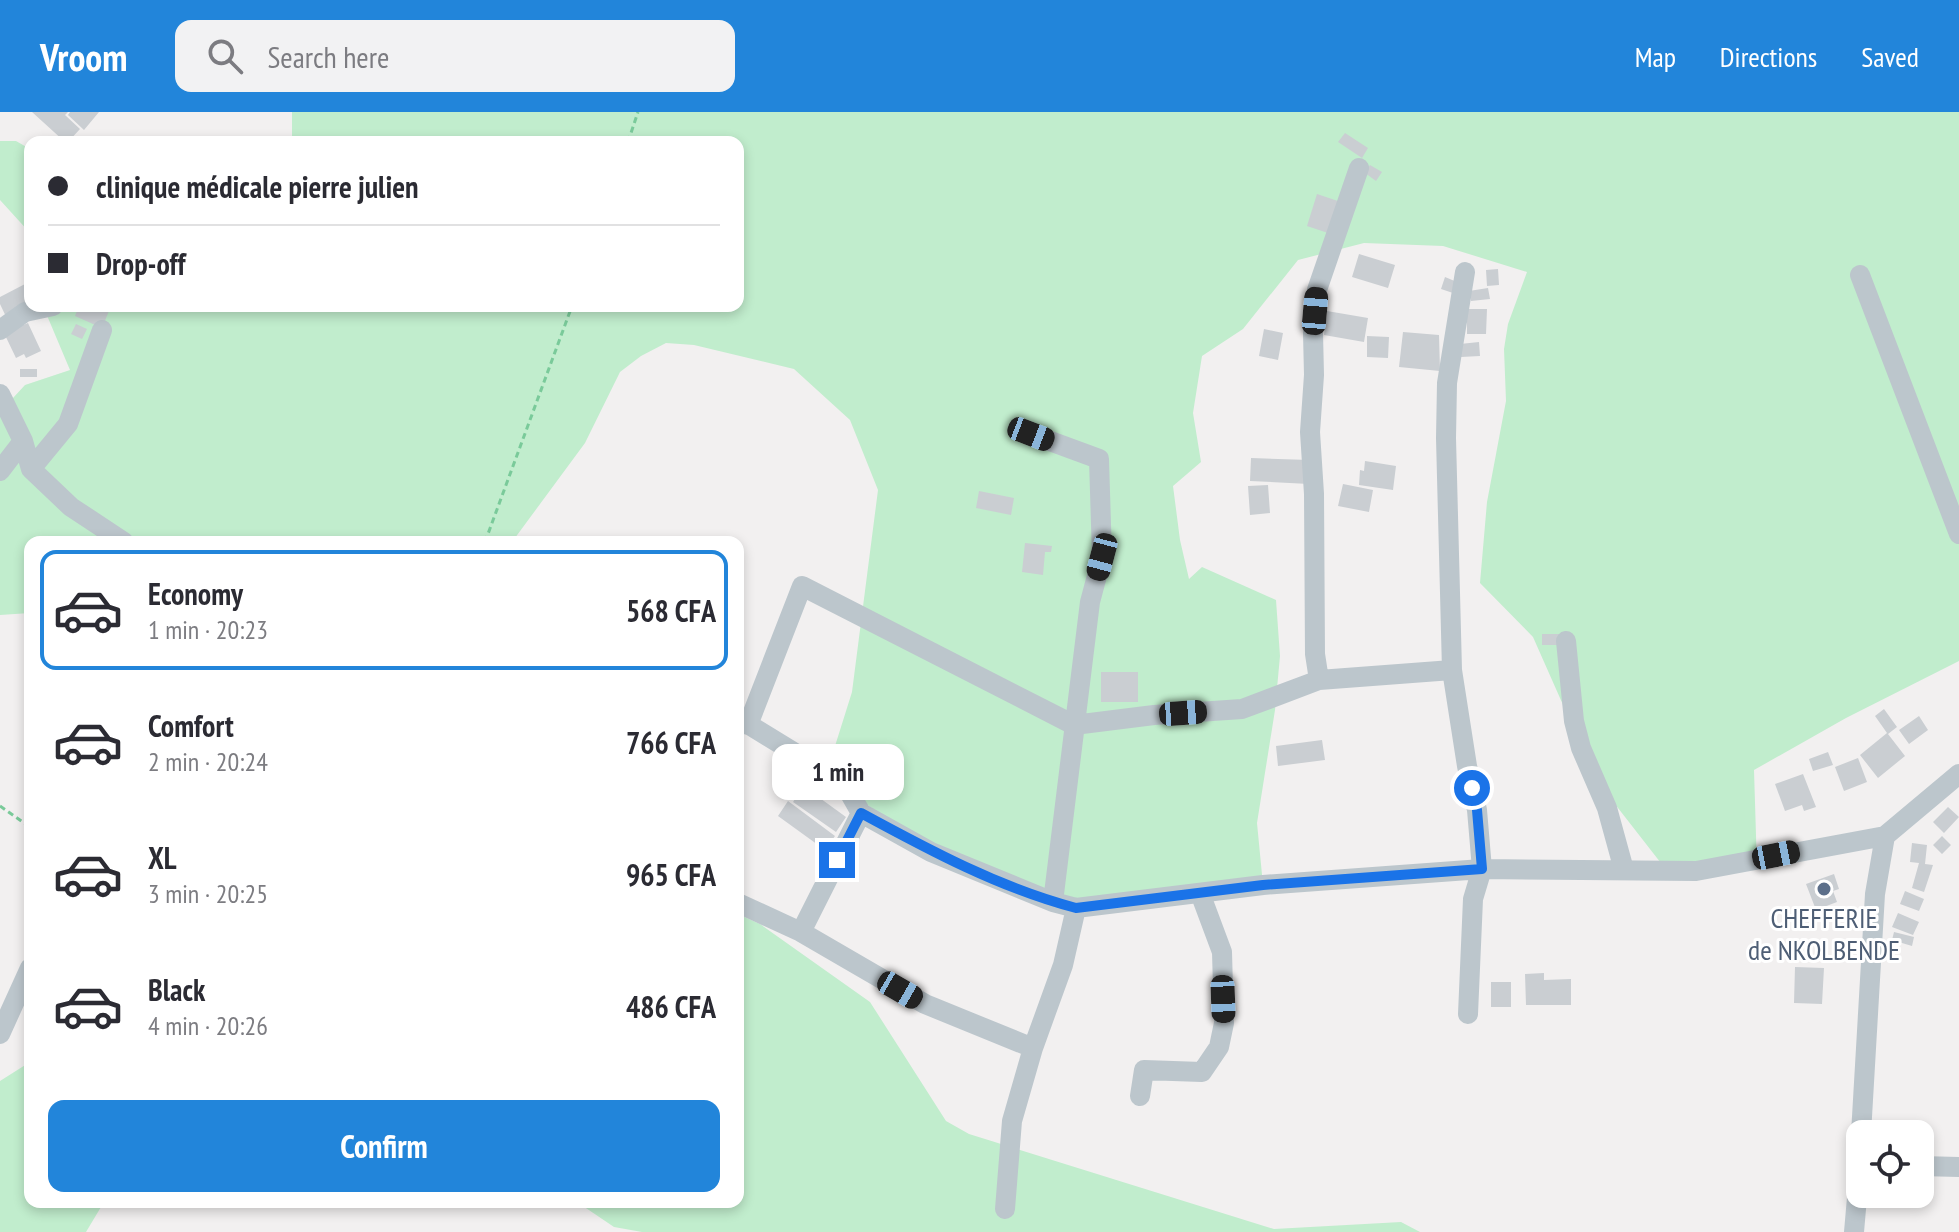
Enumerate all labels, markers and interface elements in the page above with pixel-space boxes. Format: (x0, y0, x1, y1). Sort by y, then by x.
search box (175, 20, 735, 92)
text: Vroom (40, 32, 127, 81)
icon: search (203, 34, 247, 78)
text: Search here (267, 37, 389, 76)
text: Map (1635, 38, 1676, 75)
text: Directions (1720, 38, 1817, 75)
text: Saved (1861, 38, 1919, 75)
text: clinique médicale pierre julien (96, 167, 418, 206)
text: Drop-off (96, 244, 186, 283)
car (1301, 286, 1329, 336)
car (1004, 414, 1058, 454)
car (1084, 531, 1120, 583)
icon: car (52, 574, 124, 646)
text: Economy (148, 574, 243, 613)
text: 568 CFA (626, 591, 716, 630)
text: 1 min · 20:23 (148, 613, 268, 646)
car (1158, 699, 1208, 727)
icon: car (52, 706, 124, 778)
text: Comfort (148, 706, 234, 745)
text: 766 CFA (626, 723, 716, 762)
callout: 1 min (771, 744, 903, 800)
text: 2 min · 20:24 (148, 745, 268, 778)
text: 1 min (812, 755, 864, 788)
route start (1454, 770, 1490, 806)
icon: car (52, 838, 124, 910)
text: XL (148, 838, 177, 877)
car (1750, 839, 1802, 871)
route end (819, 842, 855, 878)
text: 965 CFA (626, 855, 716, 894)
text: 3 min · 20:25 (148, 877, 268, 910)
marker: CHEFFERIE de NKOLBENDE (1815, 880, 1833, 898)
place label: CHEFFERIE de NKOLBENDE (1748, 899, 1900, 968)
car (873, 968, 927, 1012)
icon: car (52, 970, 124, 1042)
text: Black (148, 970, 205, 1009)
car (1210, 975, 1236, 1023)
text: 486 CFA (626, 987, 716, 1026)
text: 4 min · 20:26 (148, 1009, 268, 1042)
button: Confirm (48, 1100, 720, 1192)
map controls (1846, 1120, 1934, 1208)
button: locate (1846, 1120, 1934, 1208)

